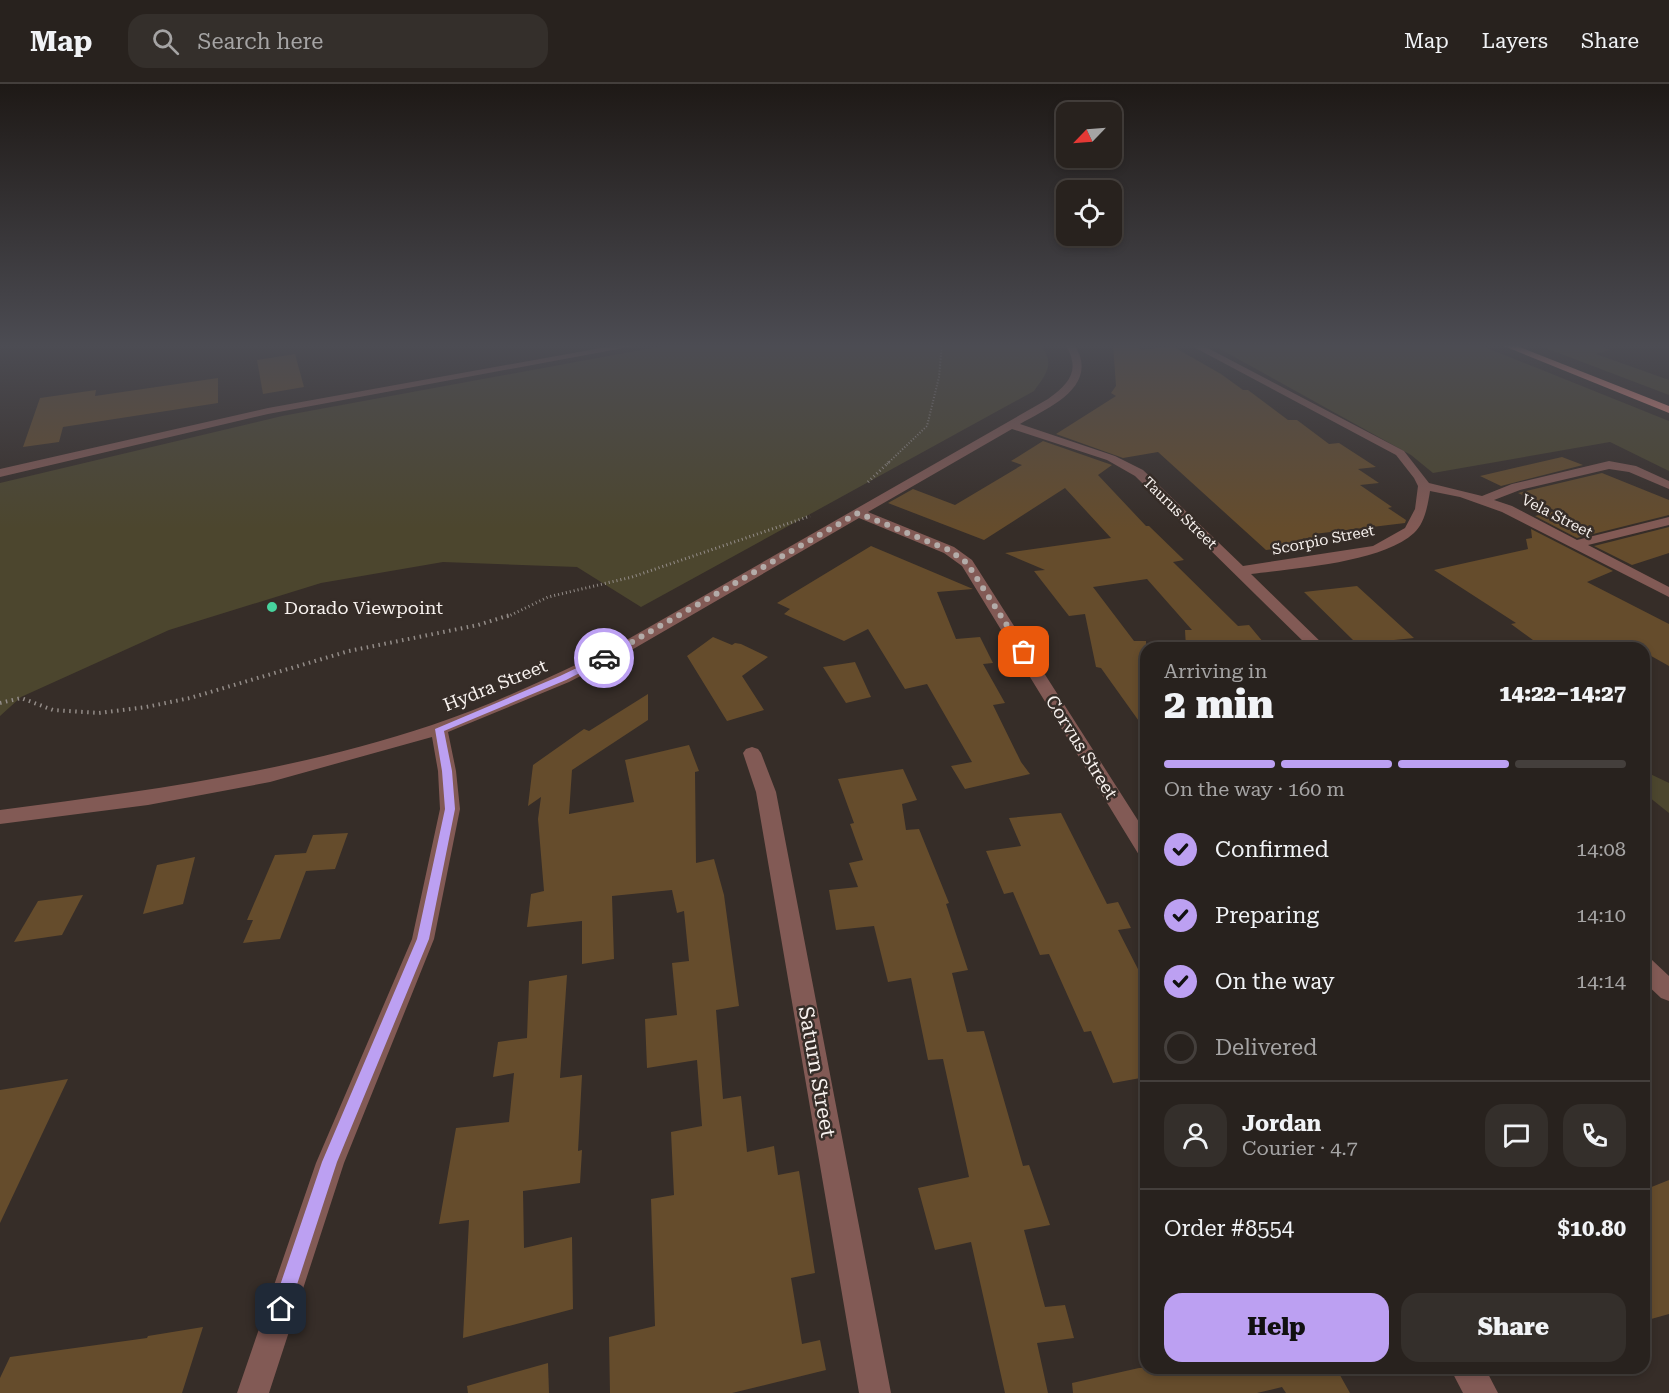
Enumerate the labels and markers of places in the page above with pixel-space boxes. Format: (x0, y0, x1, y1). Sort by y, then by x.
place label: Dorado Viewpoint (284, 597, 443, 618)
marker: Dorado Viewpoint (265, 600, 279, 614)
pin (998, 626, 1049, 677)
pin (255, 1283, 306, 1334)

